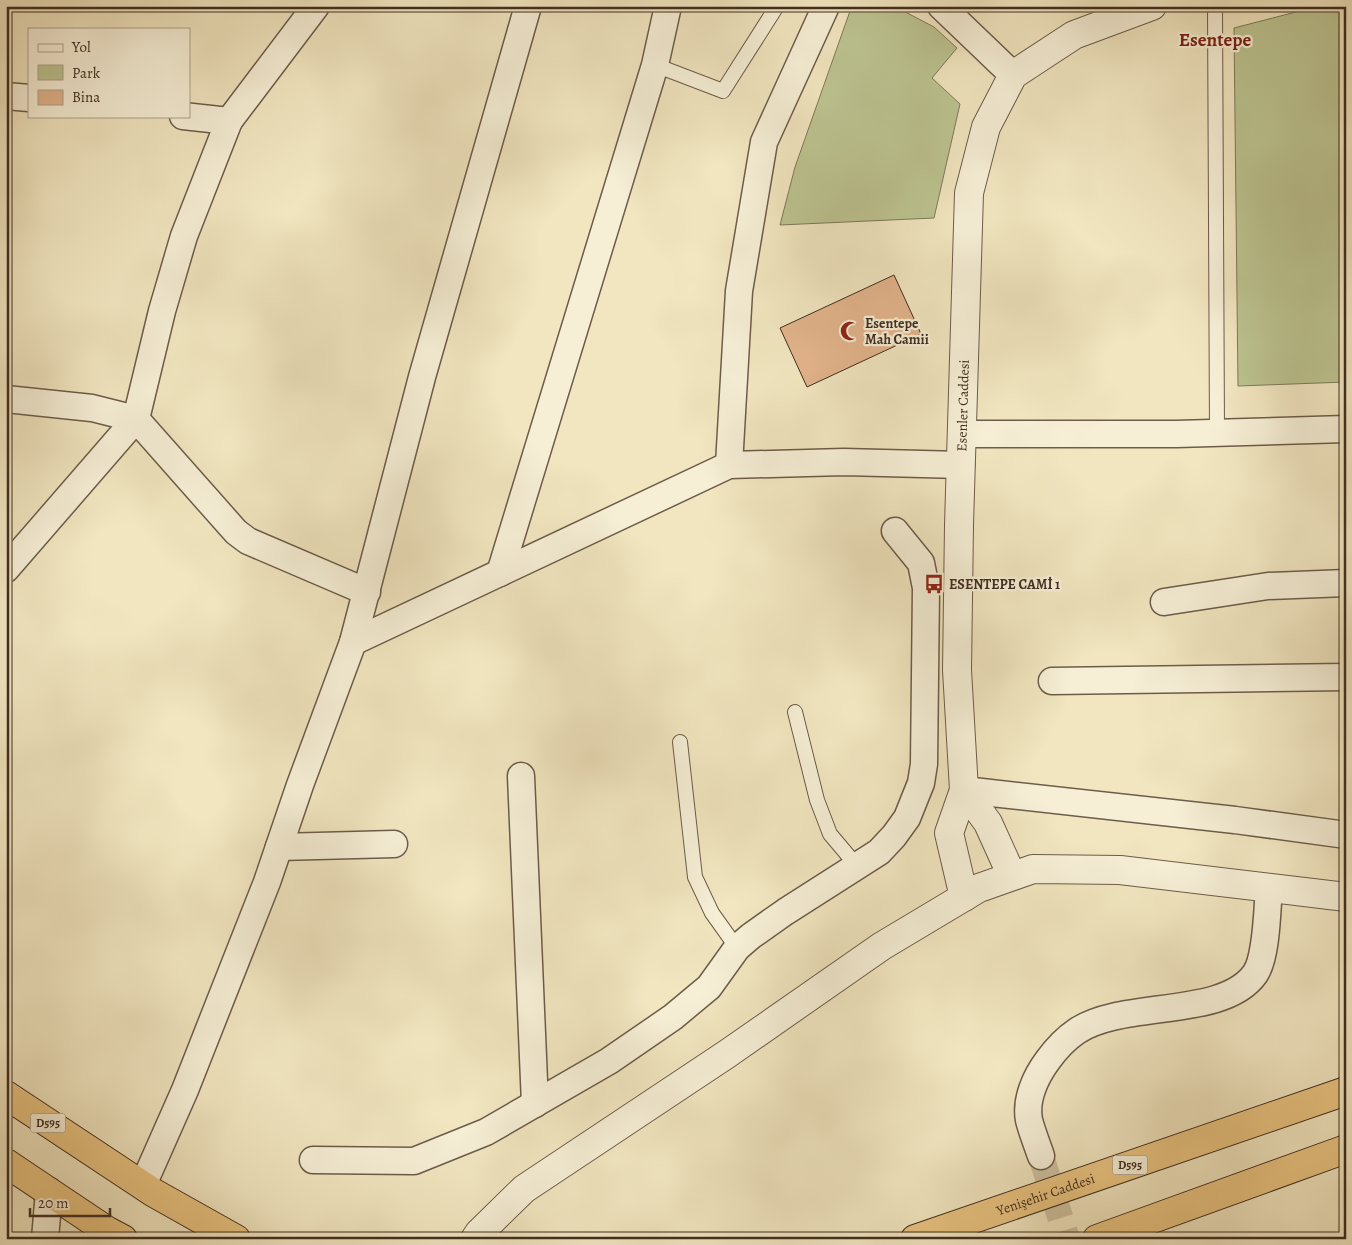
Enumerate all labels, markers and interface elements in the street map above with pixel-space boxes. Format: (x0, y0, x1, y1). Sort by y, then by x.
district label: Esentepe (1179, 27, 1252, 53)
legend (28, 28, 190, 118)
text: Yol (71, 37, 91, 57)
text: Park (72, 63, 101, 83)
text: Bina (72, 87, 100, 107)
place label: Esentepe Mah Camii (865, 314, 929, 349)
mosque icon: Esentepe Mah Camii (839, 320, 861, 342)
street label: Esenler Caddesi (952, 359, 973, 452)
bus stop icon: ESENTEPE CAMİ 1 (923, 573, 945, 595)
place label: ESENTEPE CAMİ 1 (949, 575, 1060, 594)
road number: D595 (30, 1114, 66, 1132)
road number: D595 (1112, 1156, 1148, 1174)
street label: Yenişehir Caddesi (993, 1169, 1097, 1220)
scale bar (30, 1185, 110, 1217)
text: 20 m (38, 1193, 69, 1213)

